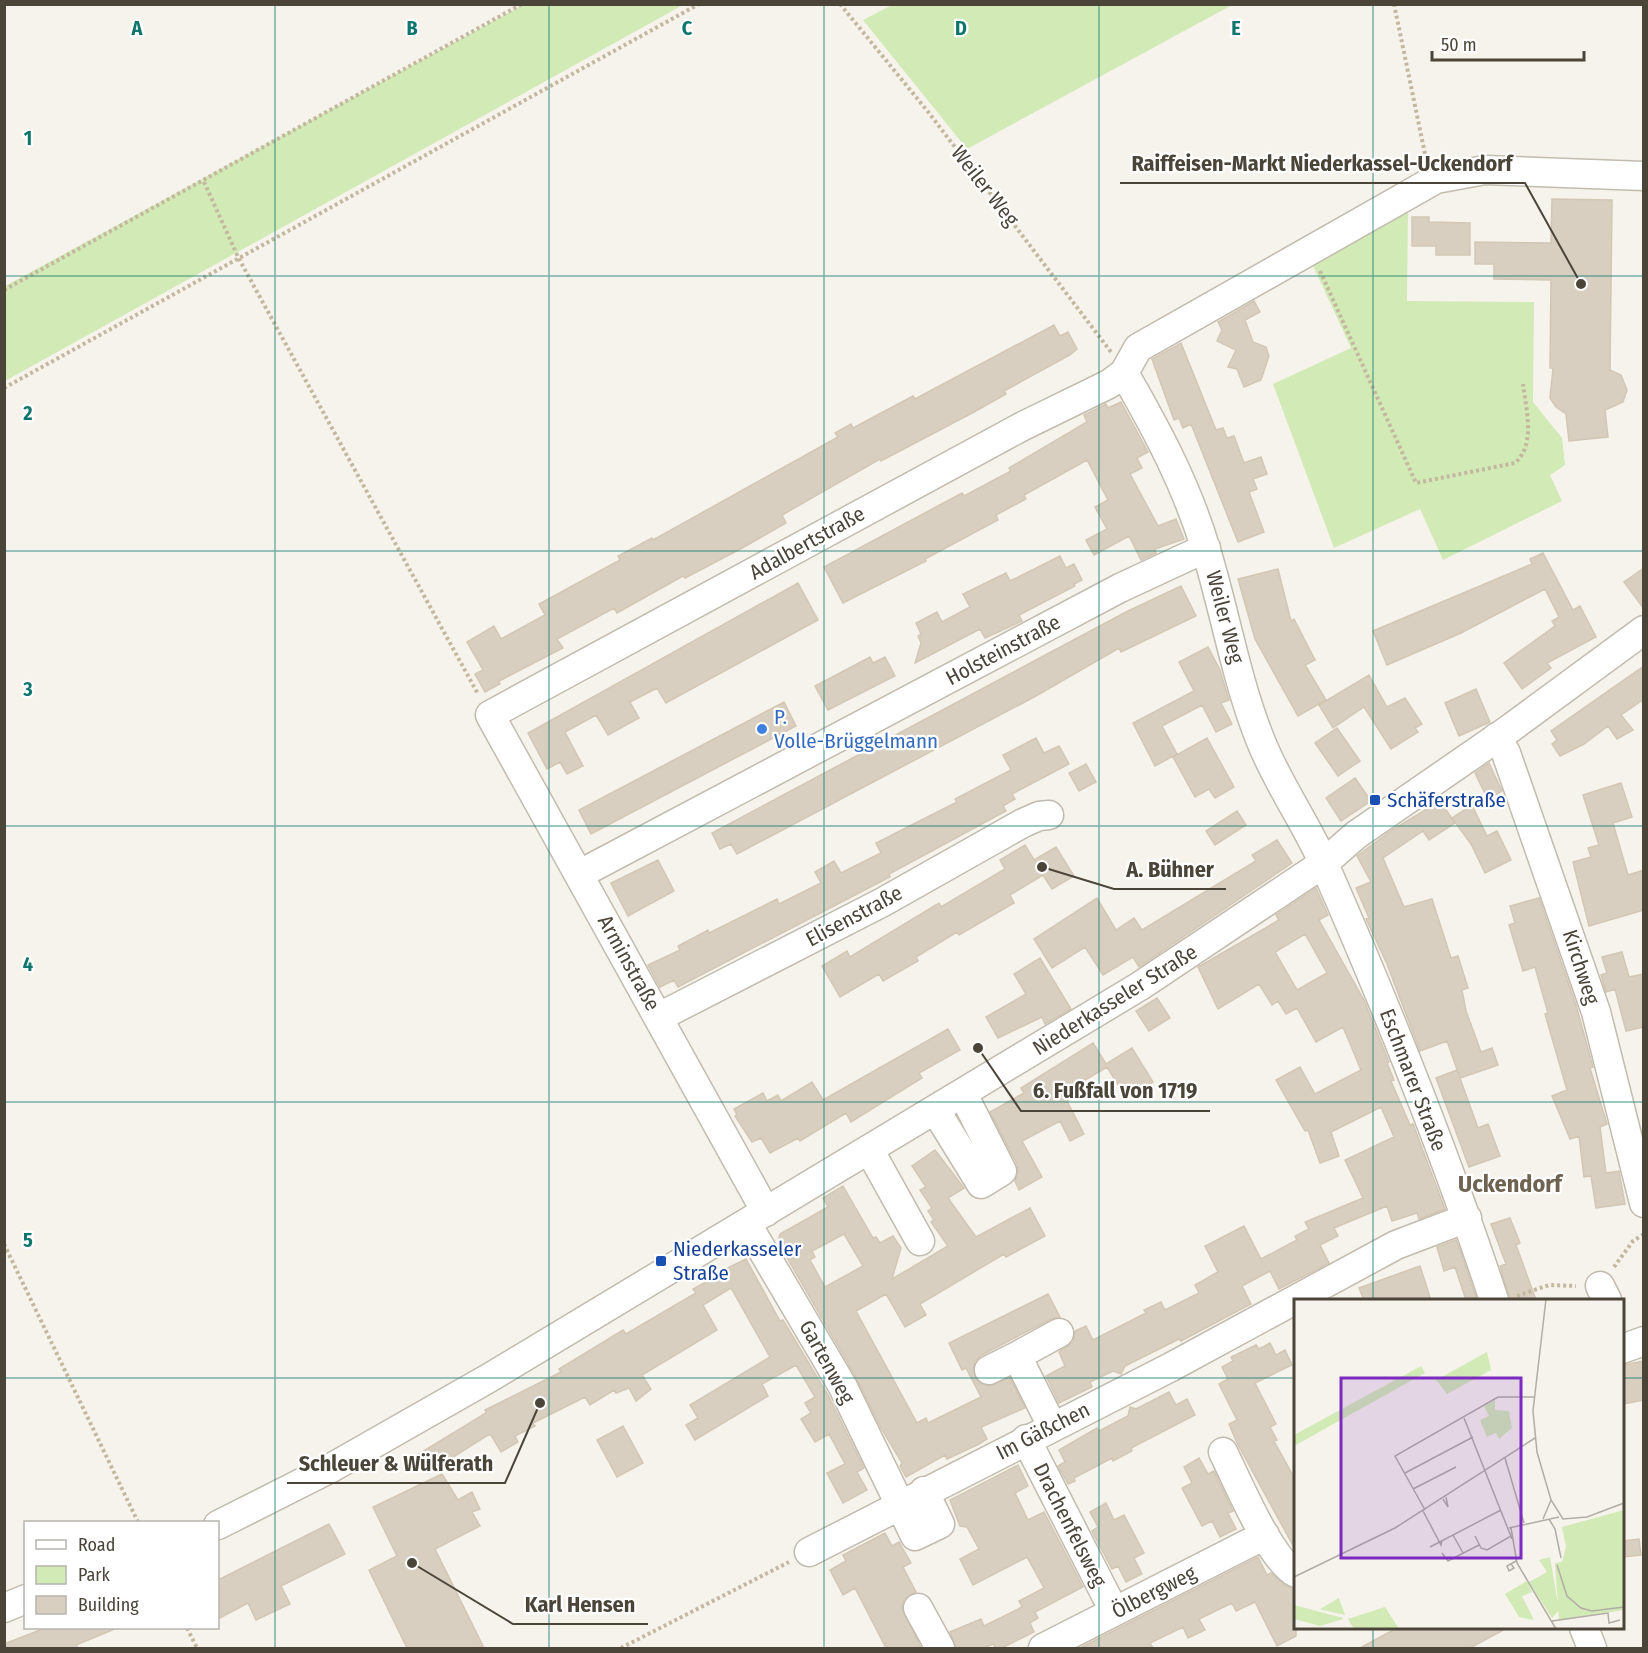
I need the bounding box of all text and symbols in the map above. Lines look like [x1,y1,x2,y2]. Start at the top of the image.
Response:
text: A [131,16,144,40]
text: B [406,16,418,40]
text: C [682,16,693,40]
text: D [955,16,967,40]
text: E [1231,16,1241,40]
scale bar [1432,24,1584,62]
text: 50 m [1441,34,1477,56]
text: 1 [24,126,32,150]
street label: Weiler Weg [946,141,1025,232]
callout: Raiffeisen-Markt Niederkassel-Uckendorf [1120,143,1525,183]
text: Raiffeisen-Markt Niederkassel-Uckendorf [1131,150,1514,177]
text: 2 [22,401,33,425]
street label: Adalbertstraße [745,501,869,585]
street label: Weiler Weg [1200,568,1250,666]
street label: Holsteinstraße [941,609,1065,691]
text: 3 [22,677,33,701]
place label: P. Volle-Brüggelmann [774,704,938,754]
marker: P. Volle-Brüggelmann [755,722,769,736]
place label: Schäferstraße [1387,787,1506,813]
marker: Schäferstraße [1368,793,1382,807]
callout: A. Bühner [1114,849,1226,889]
text: A. Bühner [1125,856,1215,883]
street label: Elisenstraße [801,880,907,952]
street label: Arminstraße [592,911,666,1015]
street label: Kirchweg [1557,926,1605,1008]
street label: Niederkasseler Straße [1028,939,1202,1061]
text: 4 [23,952,33,976]
street label: Eschmarer Straße [1374,1005,1452,1155]
callout: 6. Fußfall von 1719 [1021,1071,1210,1111]
text: 6. Fußfall von 1719 [1033,1077,1197,1104]
district label: Uckendorf [1458,1170,1564,1198]
text: 5 [23,1228,33,1252]
place label: Niederkasseler Straße [673,1236,802,1286]
marker: Niederkasseler Straße [654,1254,668,1268]
inset map [1294,1299,1624,1629]
street label: Gartenweg [793,1316,861,1408]
street label: Im Gäßchen [992,1396,1094,1466]
callout: Schleuer & Wülferath [287,1443,505,1483]
text: Schleuer & Wülferath [299,1450,493,1477]
street label: Drachenfelsweg [1028,1459,1112,1591]
legend [24,1521,219,1629]
text: Road [78,1534,115,1556]
street label: Ölbergweg [1107,1560,1201,1624]
text: Park [78,1564,111,1586]
callout: Karl Hensen [513,1584,648,1624]
text: Karl Hensen [525,1591,635,1618]
text: Building [78,1594,139,1616]

